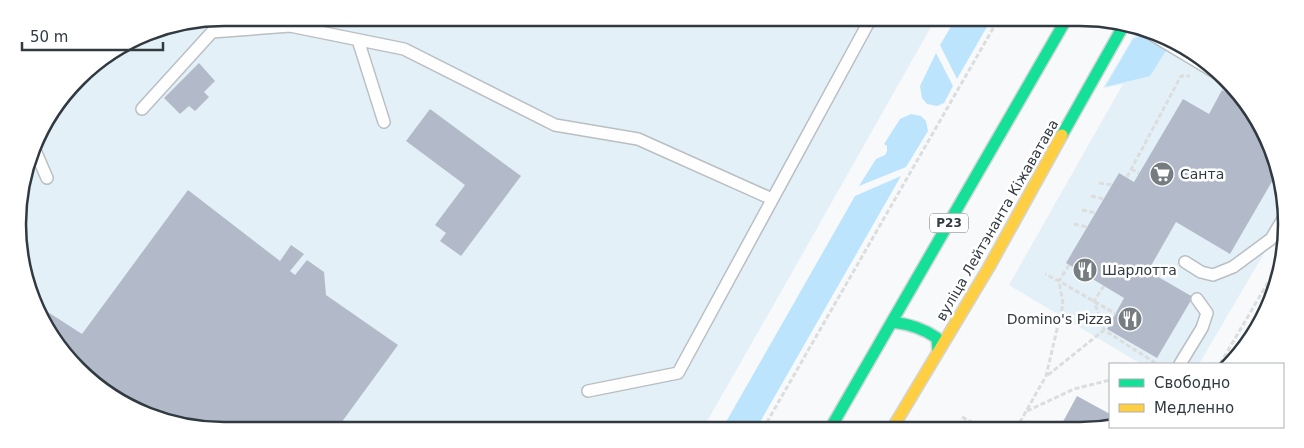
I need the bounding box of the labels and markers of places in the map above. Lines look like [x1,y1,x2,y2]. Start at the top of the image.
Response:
supermarket icon: Санта [1149,161,1175,187]
place label: Санта [1180,166,1224,182]
restaurant icon: Шарлотта [1072,257,1098,283]
place label: Шарлотта [1102,262,1177,278]
restaurant icon: Domino's Pizza [1117,306,1143,332]
place label: Domino's Pizza [1007,311,1112,327]

